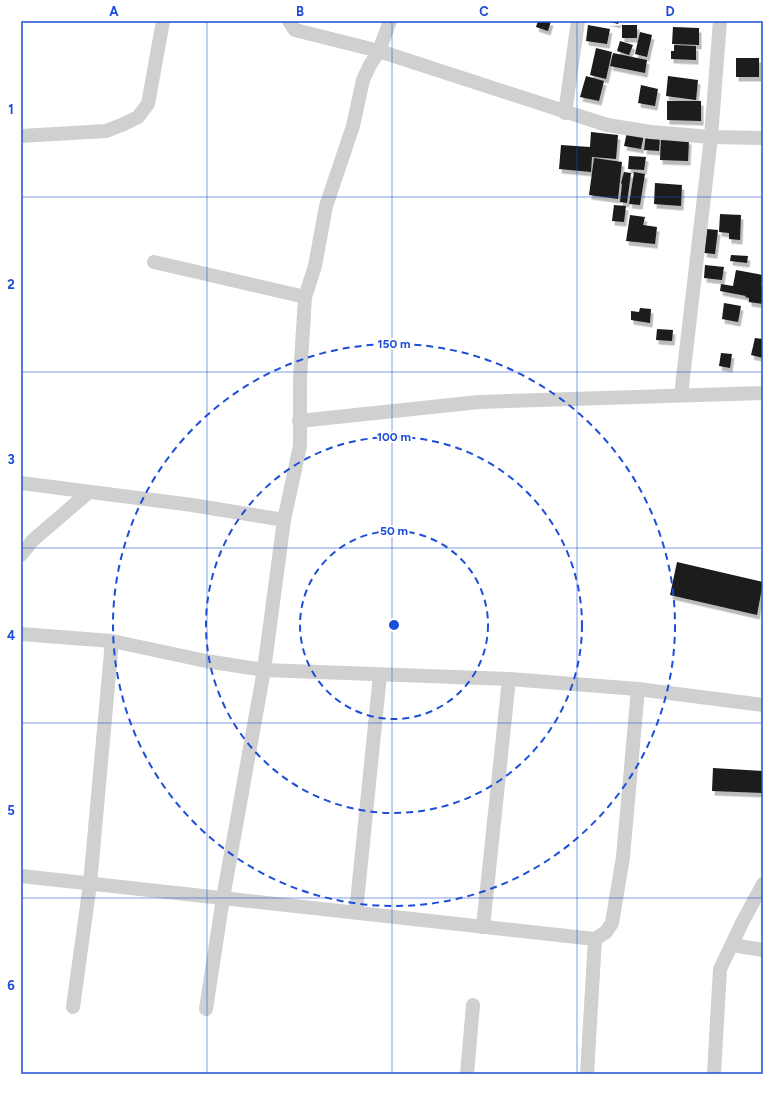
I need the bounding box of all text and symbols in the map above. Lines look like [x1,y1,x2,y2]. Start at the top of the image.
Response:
text: A [109,4,119,19]
text: B [296,4,304,19]
text: C [479,4,489,19]
text: D [665,4,675,19]
text: 1 [8,102,14,117]
text: 2 [7,277,15,292]
text: 150 m [377,337,411,351]
text: 100 m [377,430,411,444]
text: 3 [7,452,15,467]
text: 50 m [380,524,408,538]
centre of rings [387,618,401,632]
text: 4 [7,628,15,643]
text: 5 [7,803,15,818]
text: 6 [7,978,15,993]

